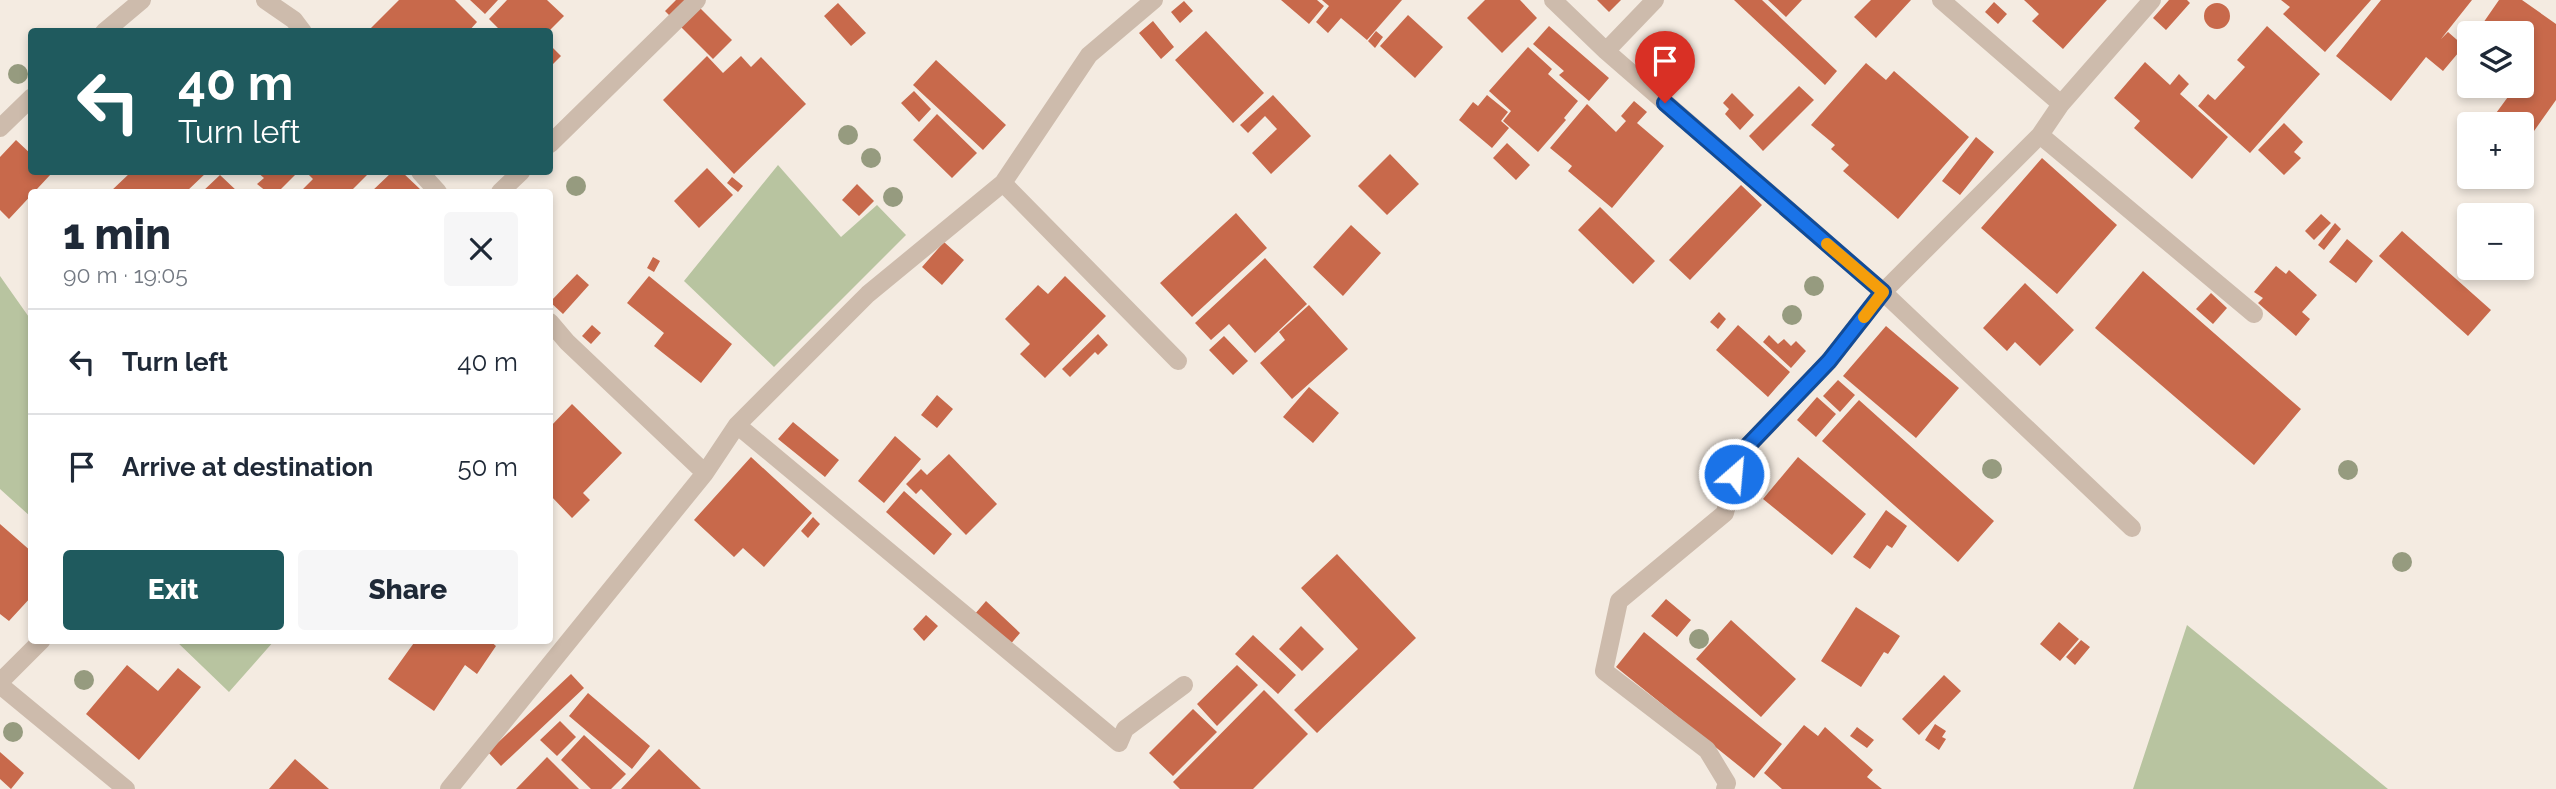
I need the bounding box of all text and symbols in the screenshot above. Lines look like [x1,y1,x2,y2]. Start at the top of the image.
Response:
map controls [2457,21,2534,280]
button: layers [2457,21,2534,98]
pin [1635,31,1695,103]
icon: arrive [1646,42,1684,80]
text: 40 m [178,54,293,111]
icon: left [63,56,154,147]
button: + [2457,112,2534,189]
text: Turn left [178,113,300,150]
button: − [2457,203,2534,280]
text: 1 min [63,210,171,259]
button: close [444,212,518,286]
text: 90 m · 19:05 [63,261,188,288]
icon: left [63,343,101,381]
text: Turn left [122,347,228,377]
text: 40 m [457,347,518,377]
position arrow [1697,437,1771,511]
icon: arrive [63,448,101,486]
text: Arrive at destination [122,452,373,482]
text: 50 m [457,452,518,482]
button: Exit [63,550,284,630]
button: Share [298,550,518,630]

